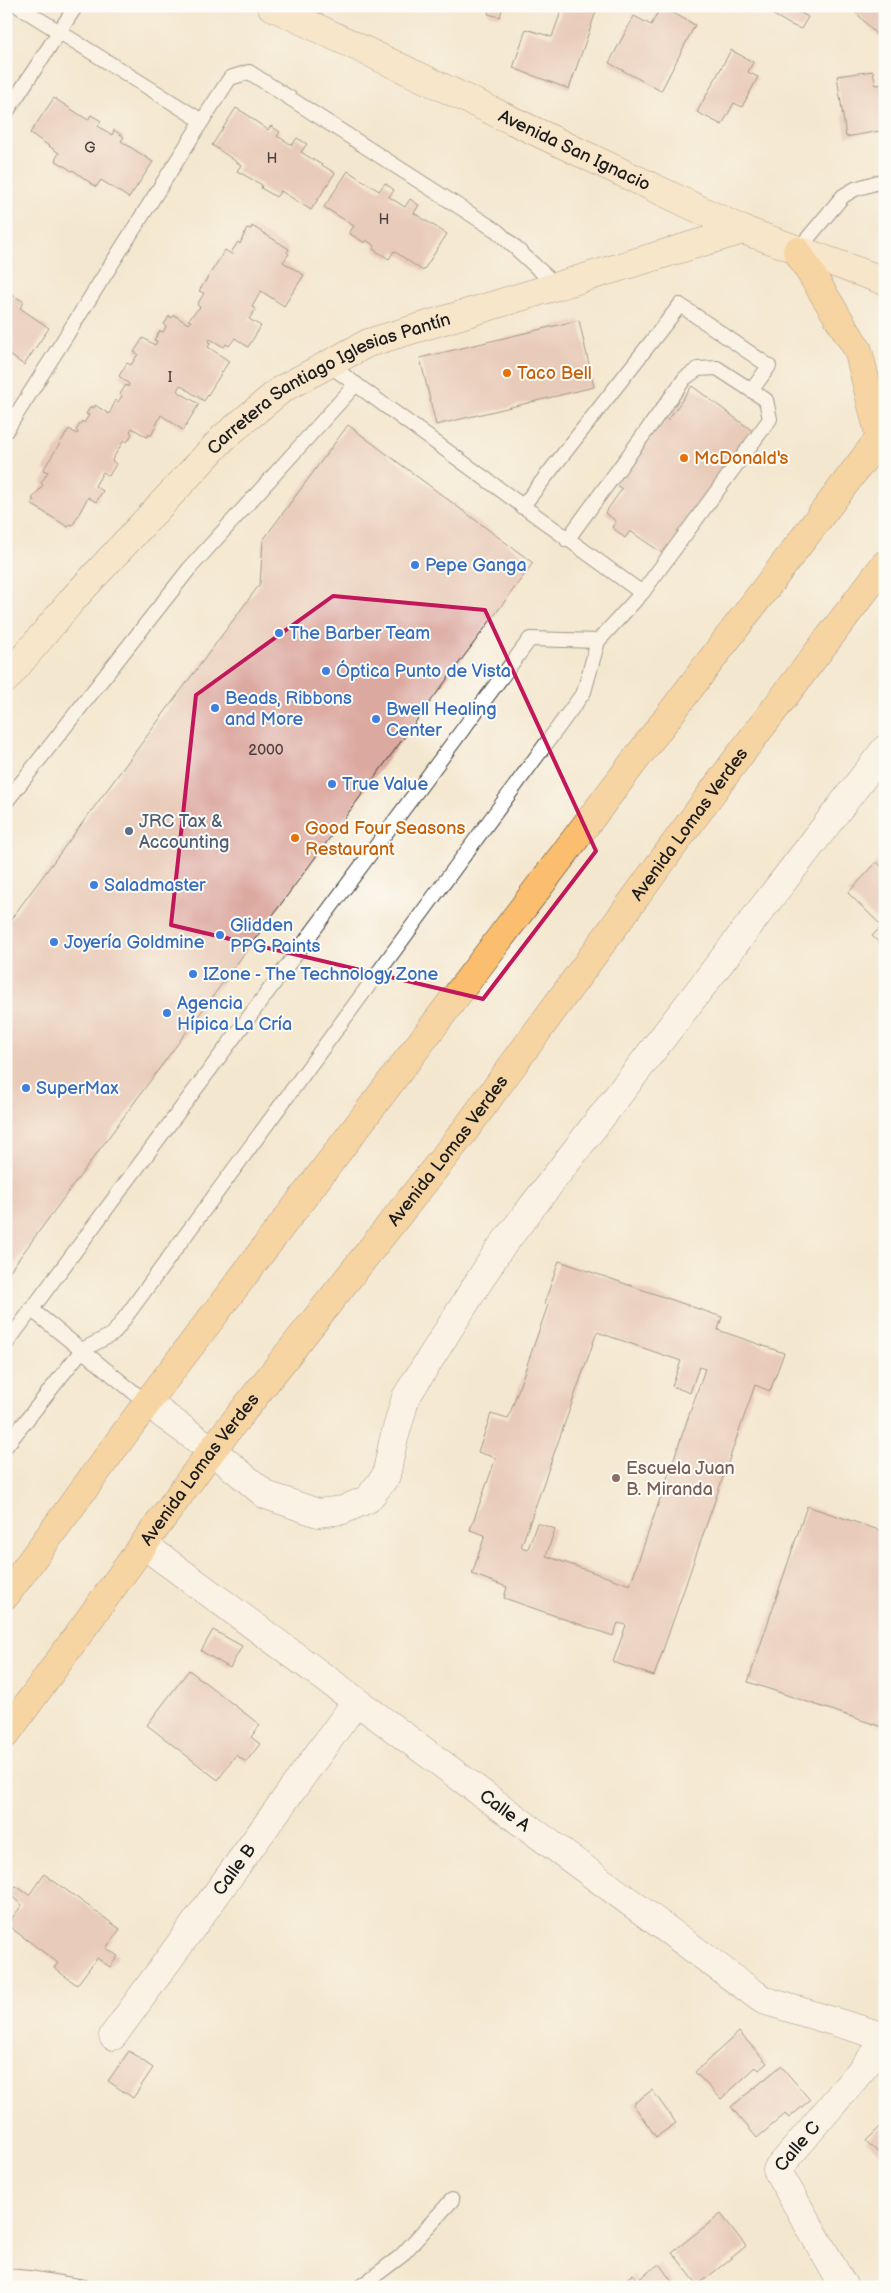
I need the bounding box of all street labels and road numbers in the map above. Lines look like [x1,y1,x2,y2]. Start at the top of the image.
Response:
street label: Avenida San Ignacio [495,105,654,195]
street label: Carretera Santiago Iglesias Pantín [203,308,453,459]
street label: Avenida Lomas Verdes [626,743,752,905]
street label: Avenida Lomas Verdes [383,1071,512,1230]
street label: Avenida Lomas Verdes [136,1389,263,1549]
street label: Calle A [476,1785,534,1836]
street label: Calle B [208,1839,260,1899]
street label: Calle C [770,2117,824,2176]

